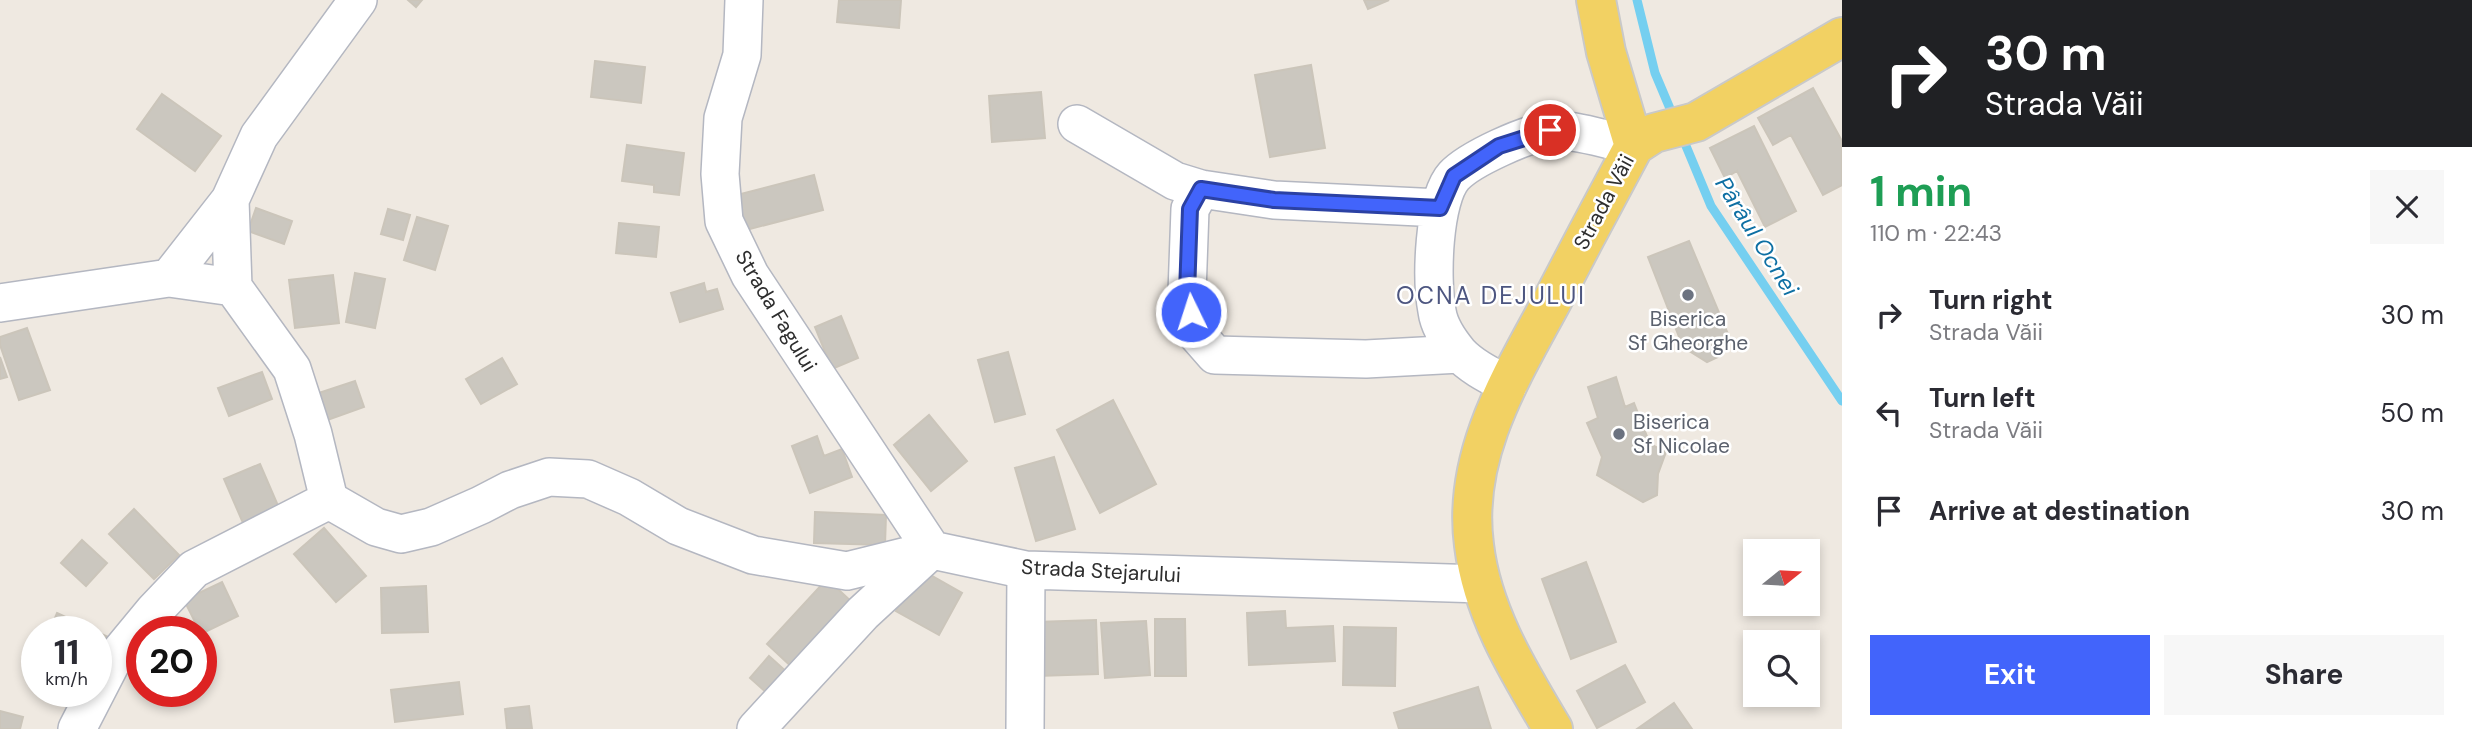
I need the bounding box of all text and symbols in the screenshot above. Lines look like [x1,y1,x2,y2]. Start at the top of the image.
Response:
text: 30 m [1985,21,2107,85]
icon: right [1870,28,1961,119]
text: Strada Văii [1985,83,2144,125]
pin [1520,100,1580,160]
icon: arrive [1531,111,1569,149]
street label: Strada Văii [1567,149,1641,255]
text: 1 min [1870,164,1972,219]
button: close [2370,170,2444,244]
water label: Pârâul Ocnei [1708,171,1806,302]
text: 110 m · 22:43 [1870,218,2002,248]
street label: Strada Fagului [729,245,823,377]
position arrow [1154,275,1228,349]
district label: OCNA DEJULUI [1396,280,1586,311]
text: Turn right [1929,283,2053,317]
marker: Biserica Sf Gheorghe [1680,287,1696,303]
icon: right [1870,296,1908,334]
text: 30 m [2381,298,2444,332]
place label: Biserica Sf Gheorghe [1628,305,1748,357]
text: Strada Văii [1929,317,2043,347]
text: Turn left [1929,381,2036,415]
icon: left [1870,394,1908,432]
text: 50 m [2380,396,2444,430]
place label: Biserica Sf Nicolae [1633,408,1730,460]
text: Strada Văii [1929,415,2043,445]
marker: Biserica Sf Nicolae [1611,426,1627,442]
icon: arrive [1870,492,1908,530]
text: Arrive at destination [1929,494,2190,528]
text: 30 m [2381,494,2444,528]
north arrow [1743,539,1820,616]
map controls [1743,539,1820,707]
street label: Strada Stejarului [1020,553,1182,589]
speed limit sign: 20 [126,616,217,707]
text: 11 [54,629,79,675]
button: search [1743,630,1820,707]
button: Exit [1870,635,2150,715]
button: Share [2164,635,2444,715]
text: km/h [45,667,88,691]

